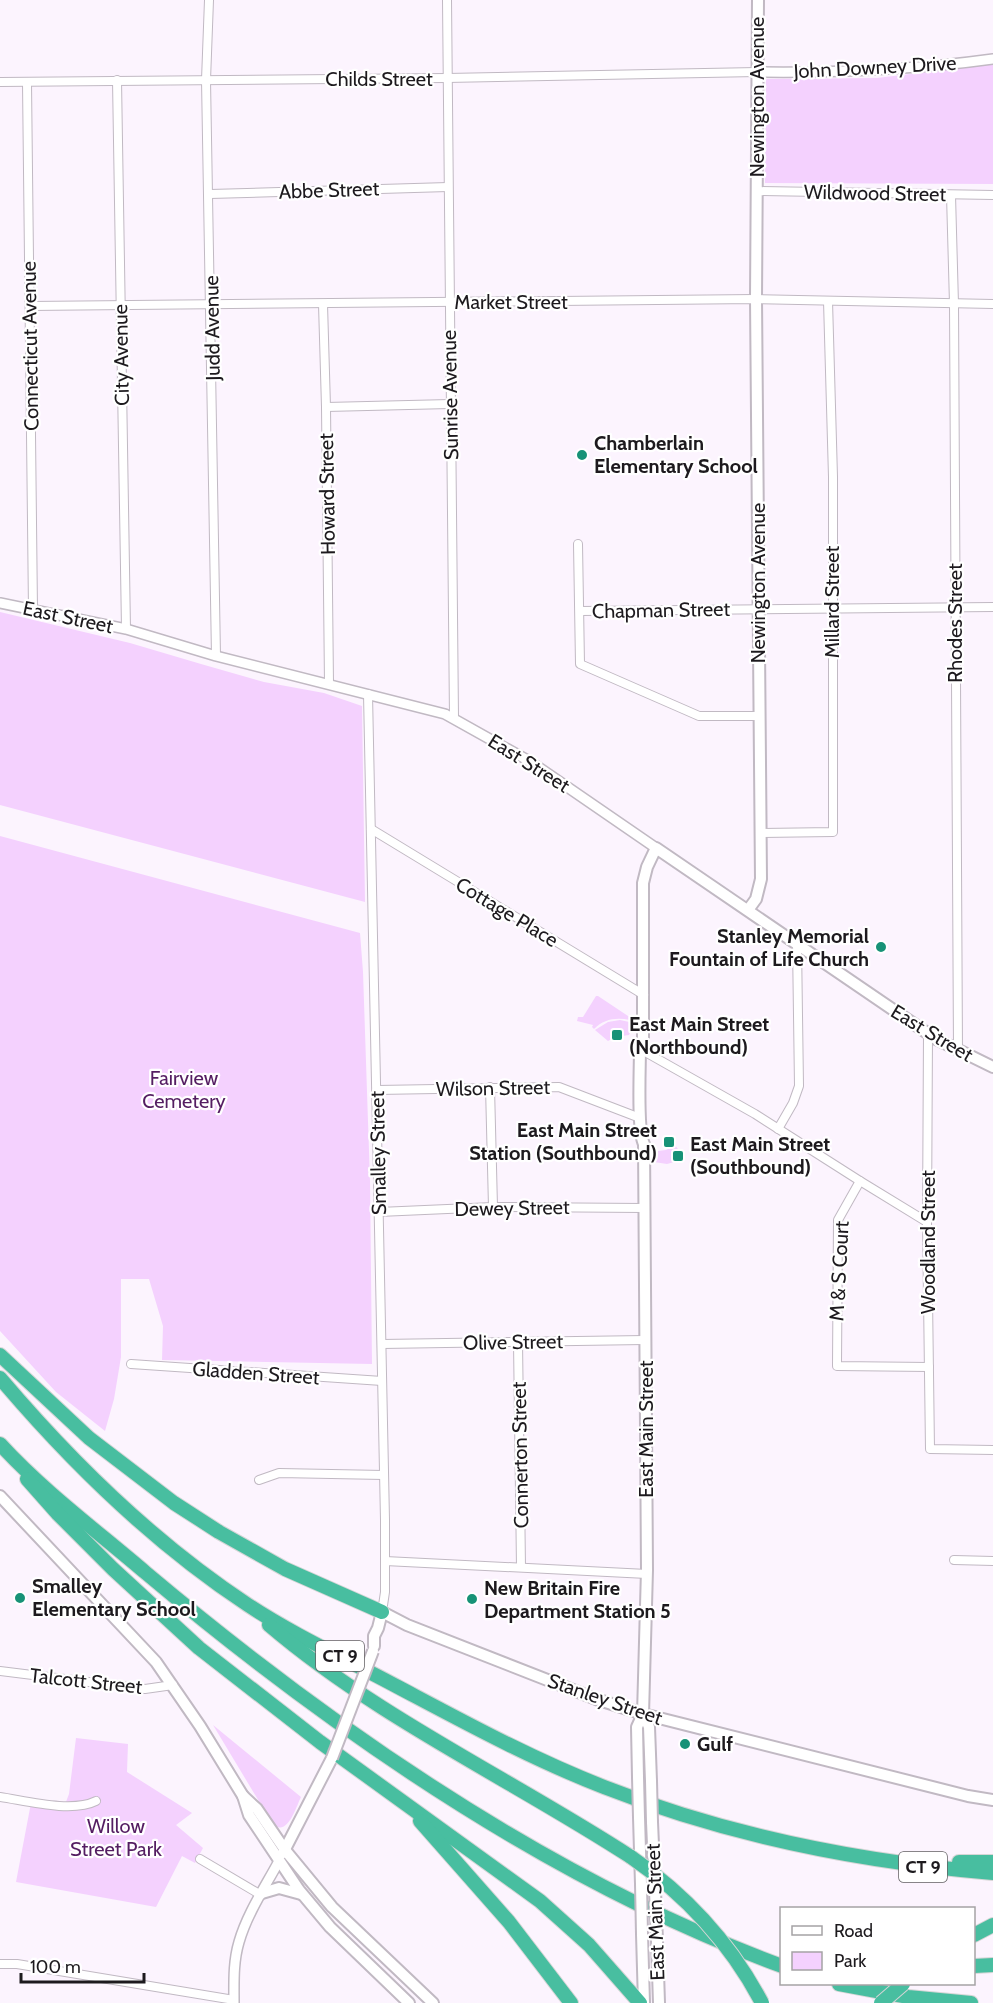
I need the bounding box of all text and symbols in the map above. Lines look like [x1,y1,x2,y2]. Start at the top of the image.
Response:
street label: Newington Avenue [745,17,769,177]
street label: John Downey Drive [792,51,957,83]
street label: Childs Street [325,67,433,91]
street label: Abbe Street [278,176,380,204]
street label: Wildwood Street [804,180,947,206]
street label: Connecticut Avenue [17,261,43,431]
street label: Judd Avenue [199,275,225,382]
street label: Market Street [454,290,568,314]
street label: City Avenue [108,304,134,406]
street label: Sunrise Avenue [437,330,463,460]
place label: Chamberlain Elementary School [594,431,758,478]
street label: Howard Street [314,433,340,555]
marker: Chamberlain Elementary School [575,448,589,462]
street label: Newington Avenue [746,503,770,663]
street label: Millard Street [820,546,844,658]
street label: Rhodes Street [943,563,967,683]
street label: East Street [21,596,116,638]
street label: Chapman Street [592,597,731,623]
street label: East Street [484,729,574,798]
street label: Cottage Place [451,872,563,952]
place label: Stanley Memorial Fountain of Life Church [669,924,869,971]
marker: Stanley Memorial Fountain of Life Church [874,940,888,954]
street label: East Street [887,999,978,1067]
place label: East Main Street (Northbound) [629,1012,769,1059]
marker: East Main Street (Northbound) [610,1028,624,1042]
park label: Fairview Cemetery [142,1066,226,1113]
street label: Wilson Street [436,1075,551,1101]
street label: Smalley Street [365,1090,391,1215]
place label: East Main Street Station (Southbound) [469,1118,657,1165]
place label: East Main Street (Southbound) [690,1132,830,1179]
marker: East Main Street Station (Southbound) [662,1135,676,1149]
marker: East Main Street (Southbound) [671,1149,685,1163]
street label: Woodland Street [916,1170,940,1314]
street label: Dewey Street [454,1195,570,1221]
street label: M & S Court [824,1220,854,1322]
street label: Olive Street [463,1329,563,1355]
street label: Gladden Street [192,1357,321,1389]
street label: East Main Street [634,1360,658,1498]
street label: Connerton Street [507,1381,533,1529]
place label: Smalley Elementary School [32,1574,196,1621]
place label: New Britain Fire Department Station 5 [484,1576,671,1623]
marker: Smalley Elementary School [13,1591,27,1605]
marker: New Britain Fire Department Station 5 [465,1592,479,1606]
road number: CT 9 [316,1641,364,1671]
street label: Talcott Street [29,1663,144,1699]
street label: Stanley Street [545,1668,666,1730]
place label: Gulf [697,1732,733,1756]
marker: Gulf [678,1737,692,1751]
park label: Willow Street Park [70,1814,162,1861]
street label: East Main Street [641,1843,669,1981]
road number: CT 9 [899,1852,947,1882]
legend [780,1907,975,1985]
text: Road [834,1920,873,1942]
scale bar [21,1946,144,1984]
text: Park [834,1950,867,1972]
text: 100 m [30,1956,81,1978]

